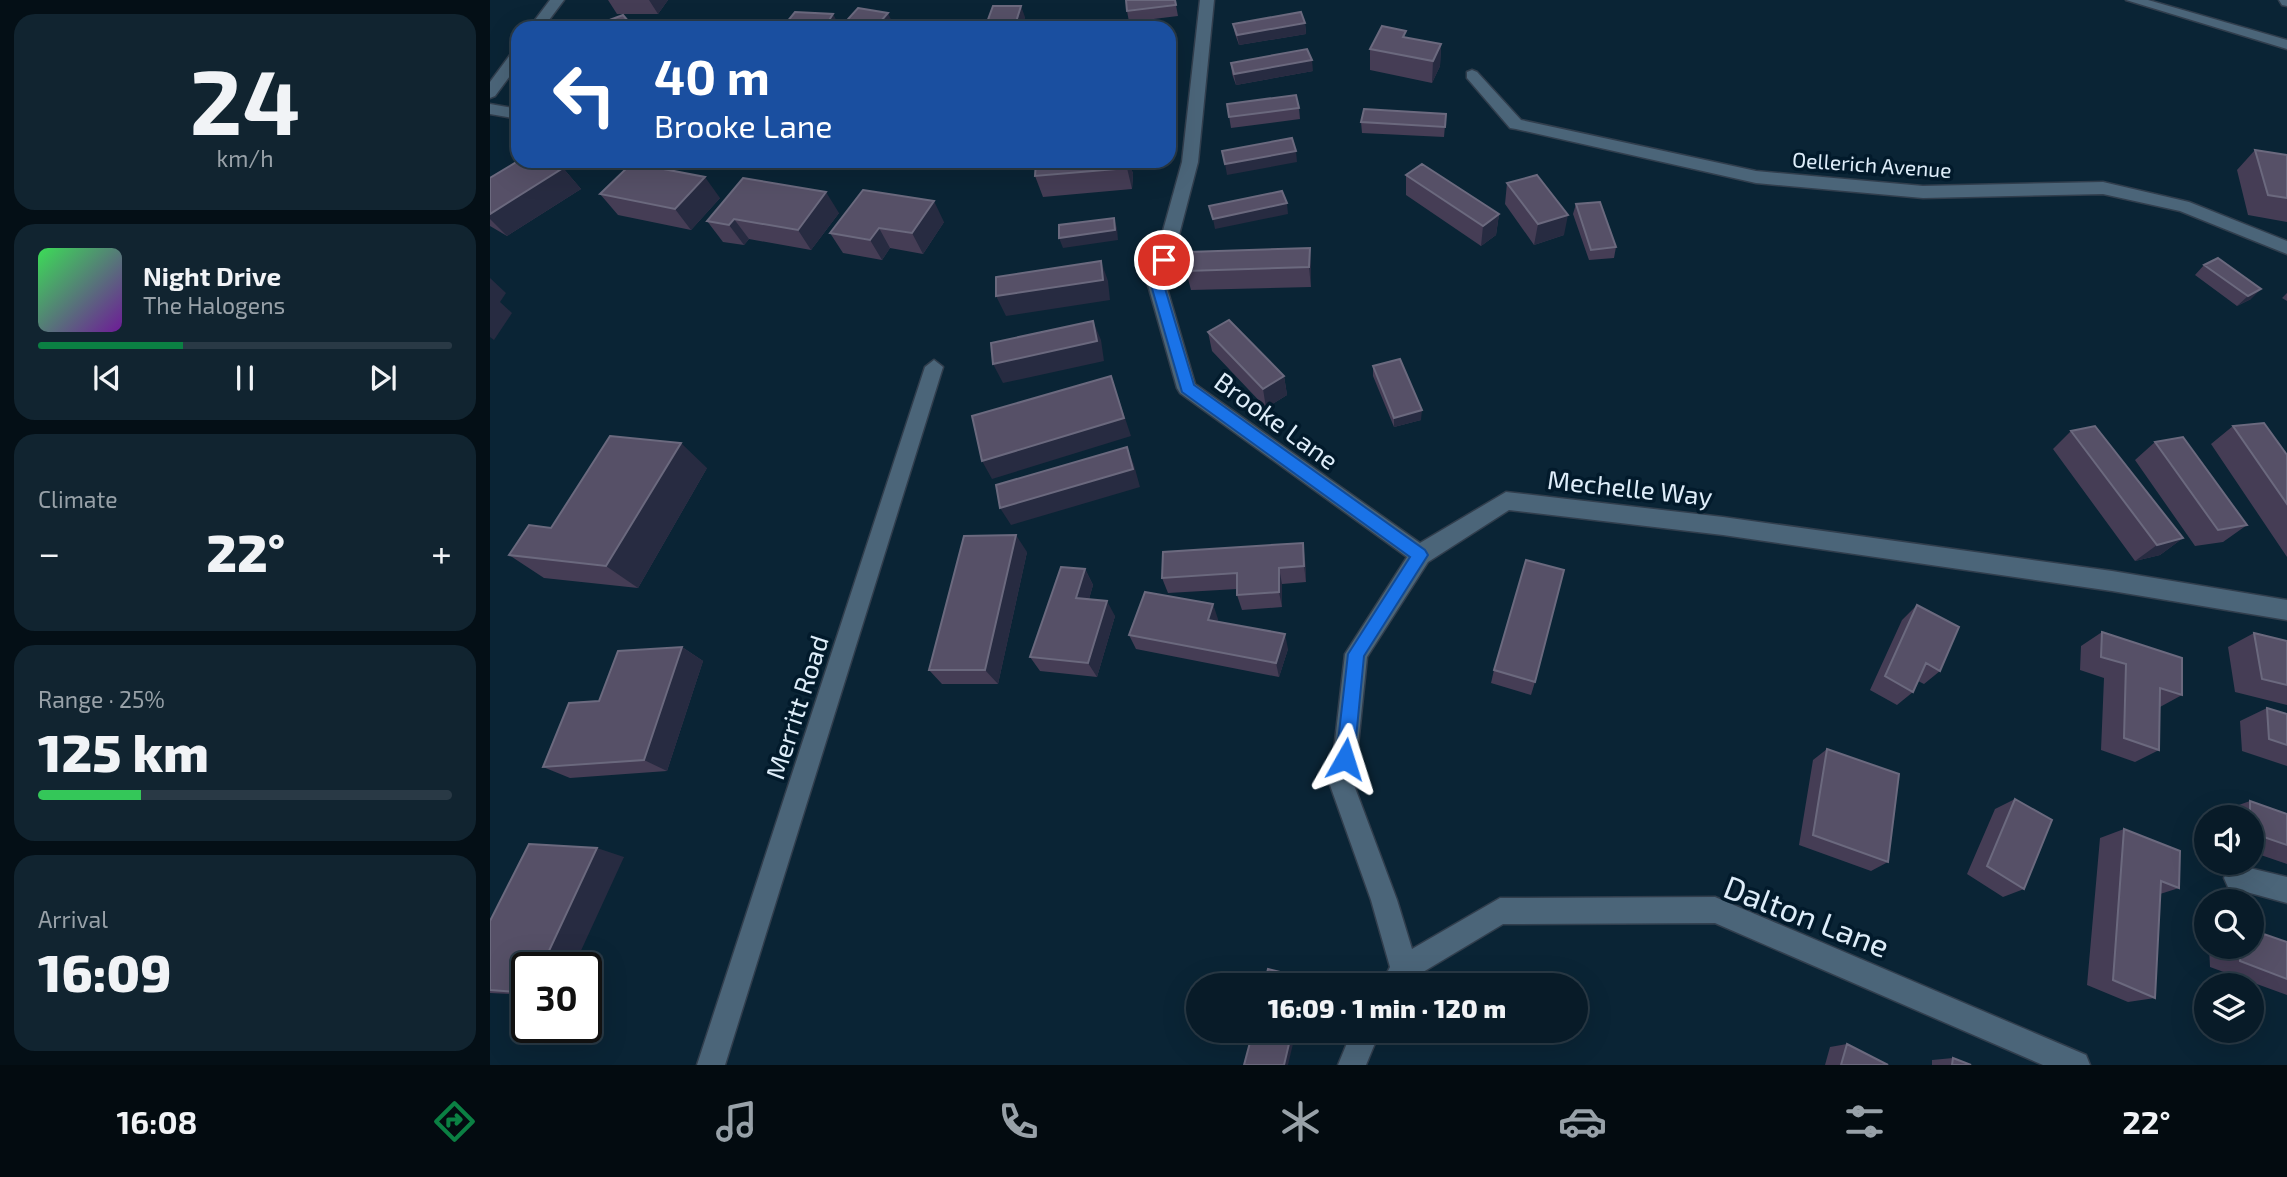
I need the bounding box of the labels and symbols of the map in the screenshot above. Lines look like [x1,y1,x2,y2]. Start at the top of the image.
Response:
street label: Oellerich Avenue [1791,146,1953,182]
pin [1134,230,1194,290]
street label: Brooke Lane [1209,365,1345,475]
street label: Mechelle Way [1546,463,1714,511]
street label: Merritt Road [758,631,834,783]
position arrow [1308,722,1382,796]
street label: Dalton Lane [1719,866,1895,964]
speed limit sign: 30 [511,952,602,1043]

